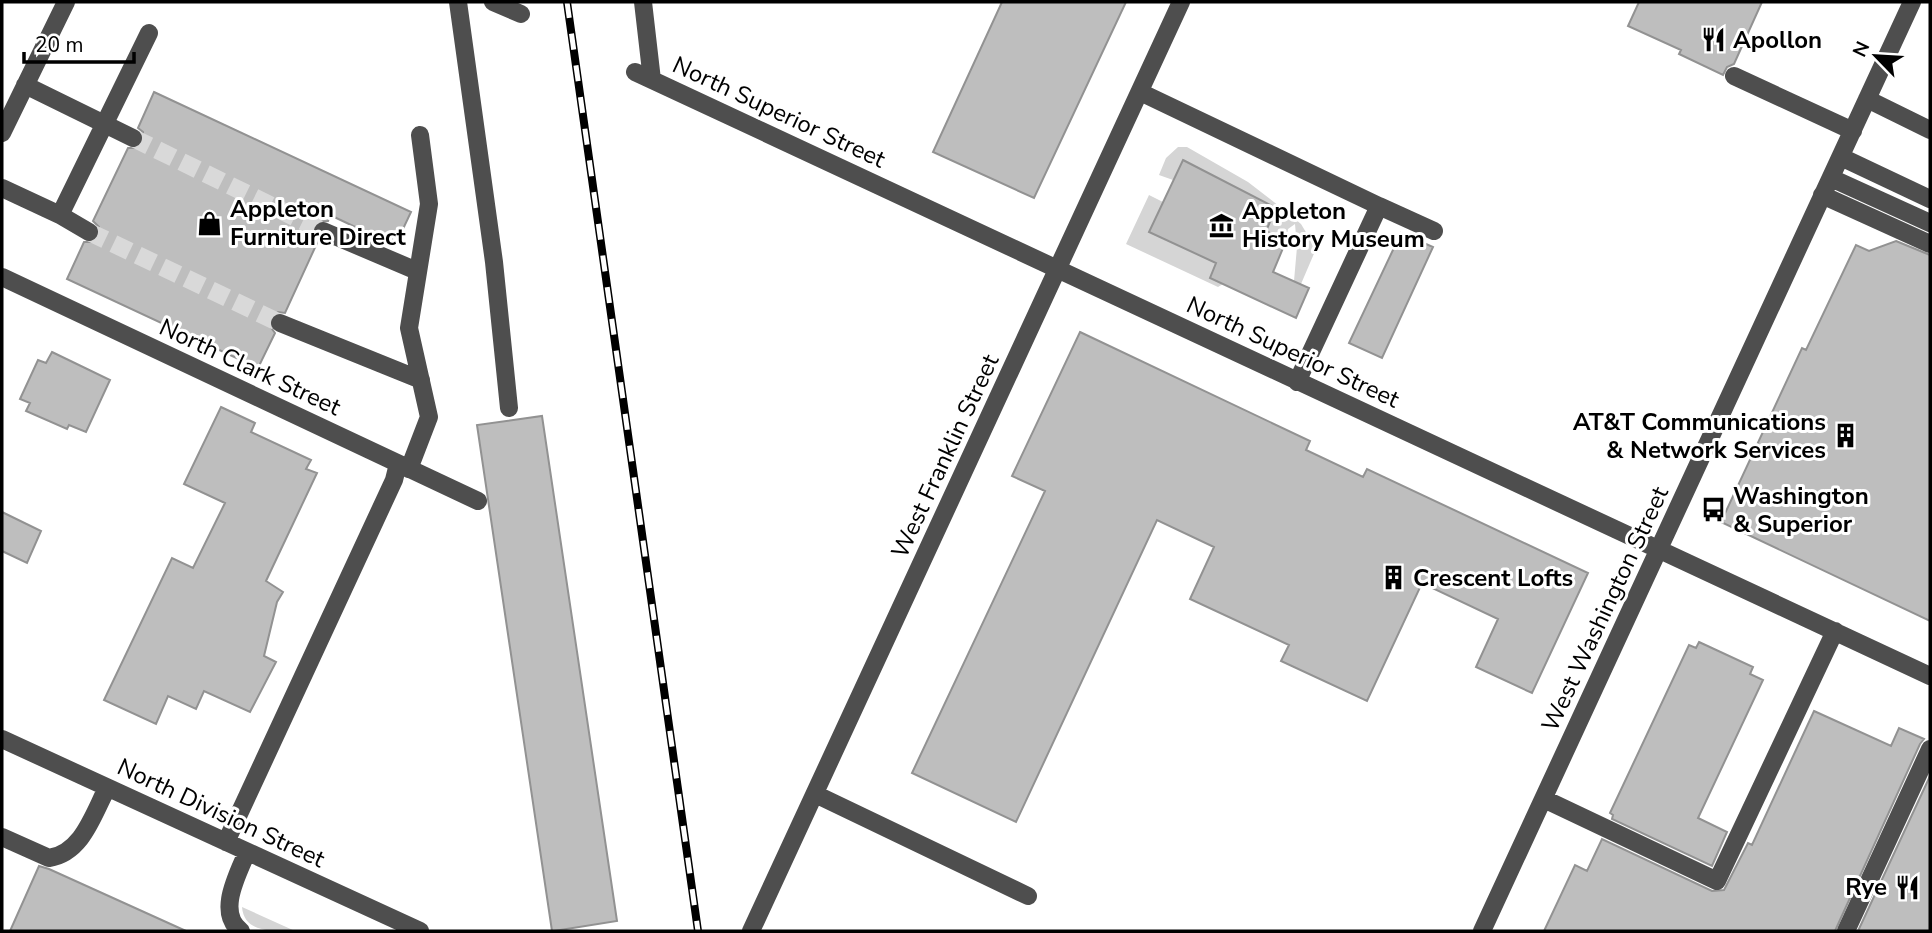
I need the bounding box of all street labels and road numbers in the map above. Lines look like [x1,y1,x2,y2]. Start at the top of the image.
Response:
street label: North Superior Street [667,49,891,176]
street label: North Superior Street [1181,289,1405,416]
street label: North Clark Street [154,311,346,423]
street label: West Franklin Street [884,348,1007,563]
street label: West Washington Street [1534,481,1676,737]
street label: North Division Street [112,751,331,875]

